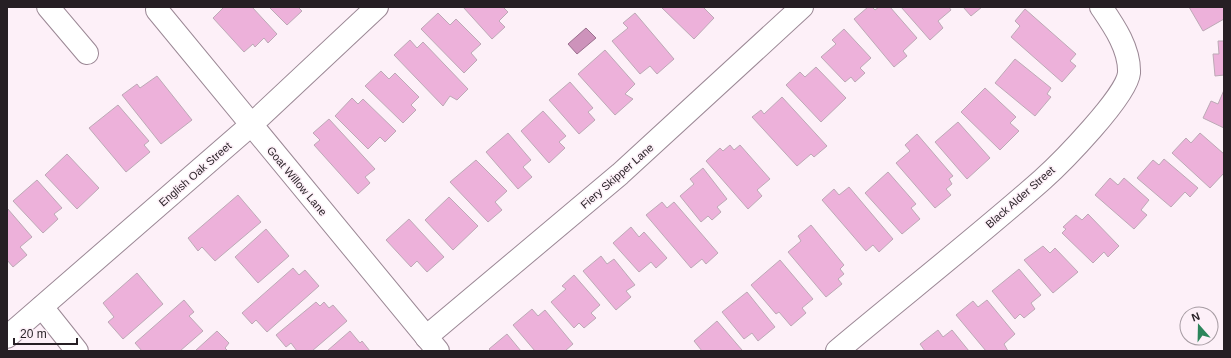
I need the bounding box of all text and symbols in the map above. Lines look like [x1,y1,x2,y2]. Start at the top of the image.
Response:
street label: English Oak Street [156,139,234,209]
street label: Fiery Skipper Lane [578,141,656,211]
street label: Goat Willow Lane [265,144,329,218]
street label: Black Alder Street [983,164,1057,230]
north arrow [1179,306,1219,346]
text: N [1190,310,1201,324]
scale bar [14,320,77,346]
text: 20 m [20,327,47,341]

